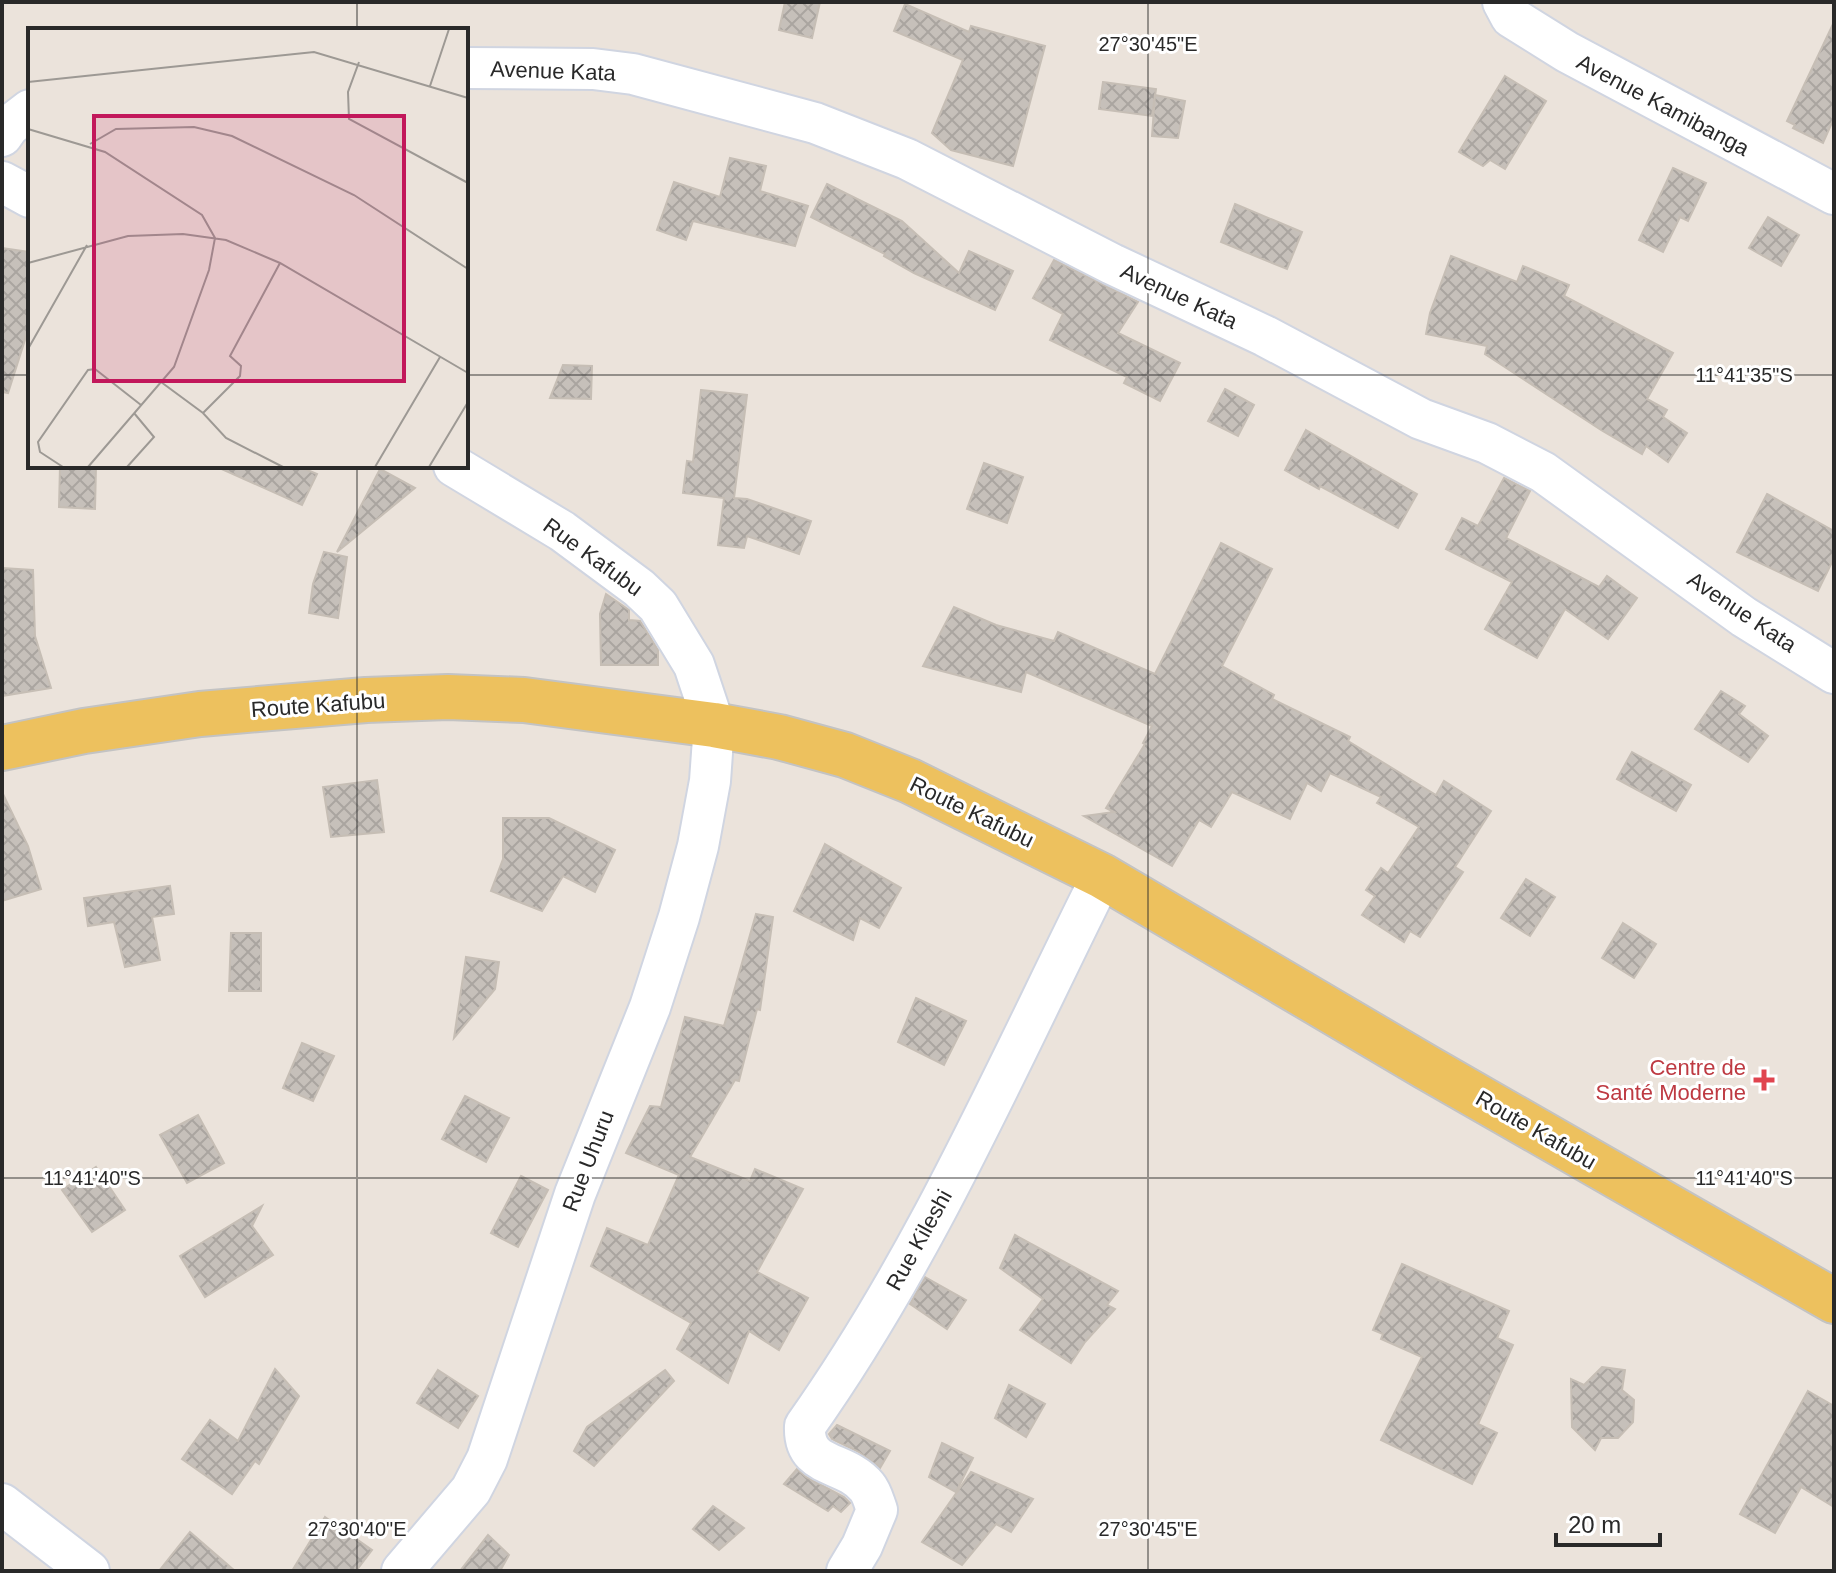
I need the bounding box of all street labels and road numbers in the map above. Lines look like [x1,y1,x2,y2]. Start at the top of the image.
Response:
street label: Avenue Kamibanga [1573,49,1754,161]
street label: Avenue Kata [490,56,617,86]
street label: Avenue Kata [1117,258,1242,334]
street label: Rue Kafubu [539,513,647,601]
street label: Avenue Kata [1683,567,1802,658]
street label: Route Kafubu [250,688,386,722]
street label: Route Kafubu [906,771,1038,853]
street label: Route Kafubu [1471,1086,1601,1174]
street label: Rue Uhuru [557,1107,619,1215]
street label: Rue Kileshi [881,1185,957,1295]

